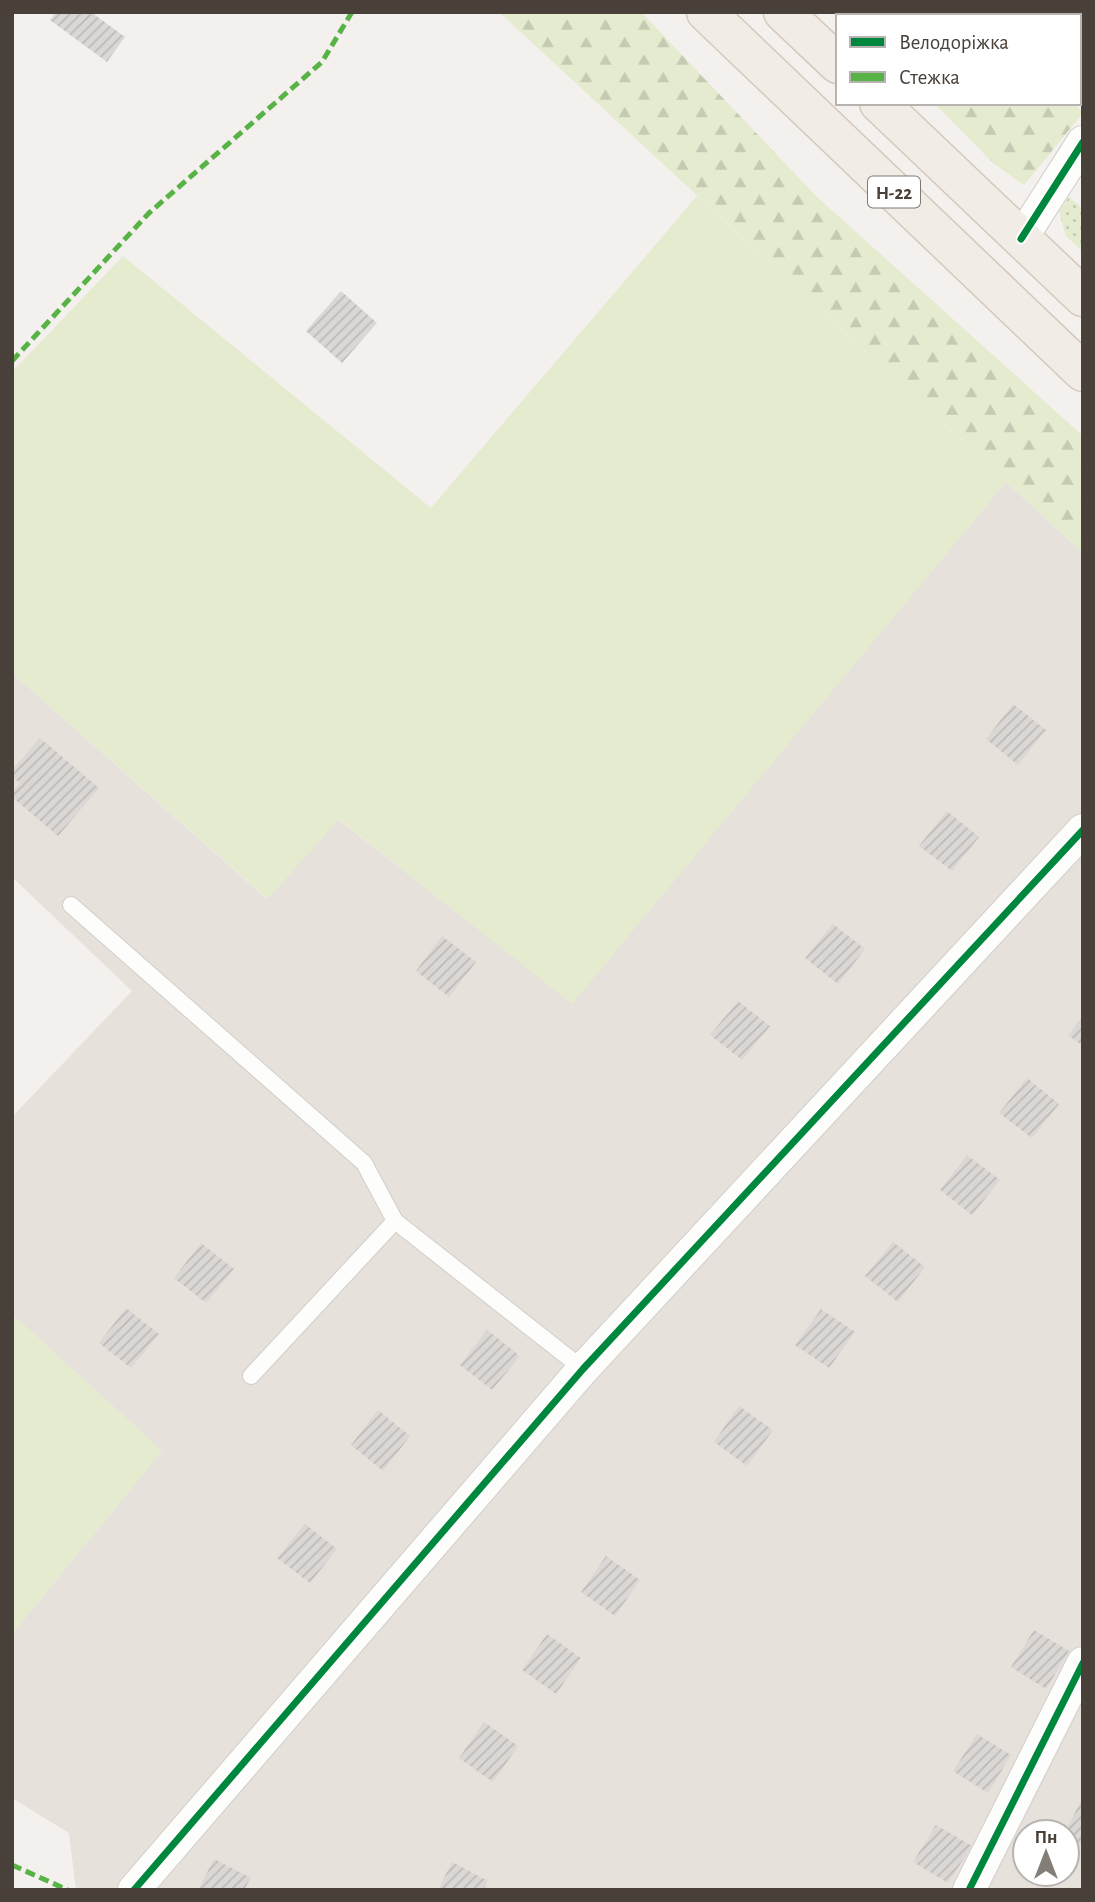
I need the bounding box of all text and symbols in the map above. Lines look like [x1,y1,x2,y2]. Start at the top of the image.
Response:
legend [836,14,1081,105]
text: Велодоріжка [899,32,1009,53]
text: Стежка [899,67,960,88]
road number: Н-22 [868,176,920,208]
north arrow [1011,1818,1081,1888]
text: Пн [1034,1828,1058,1847]

